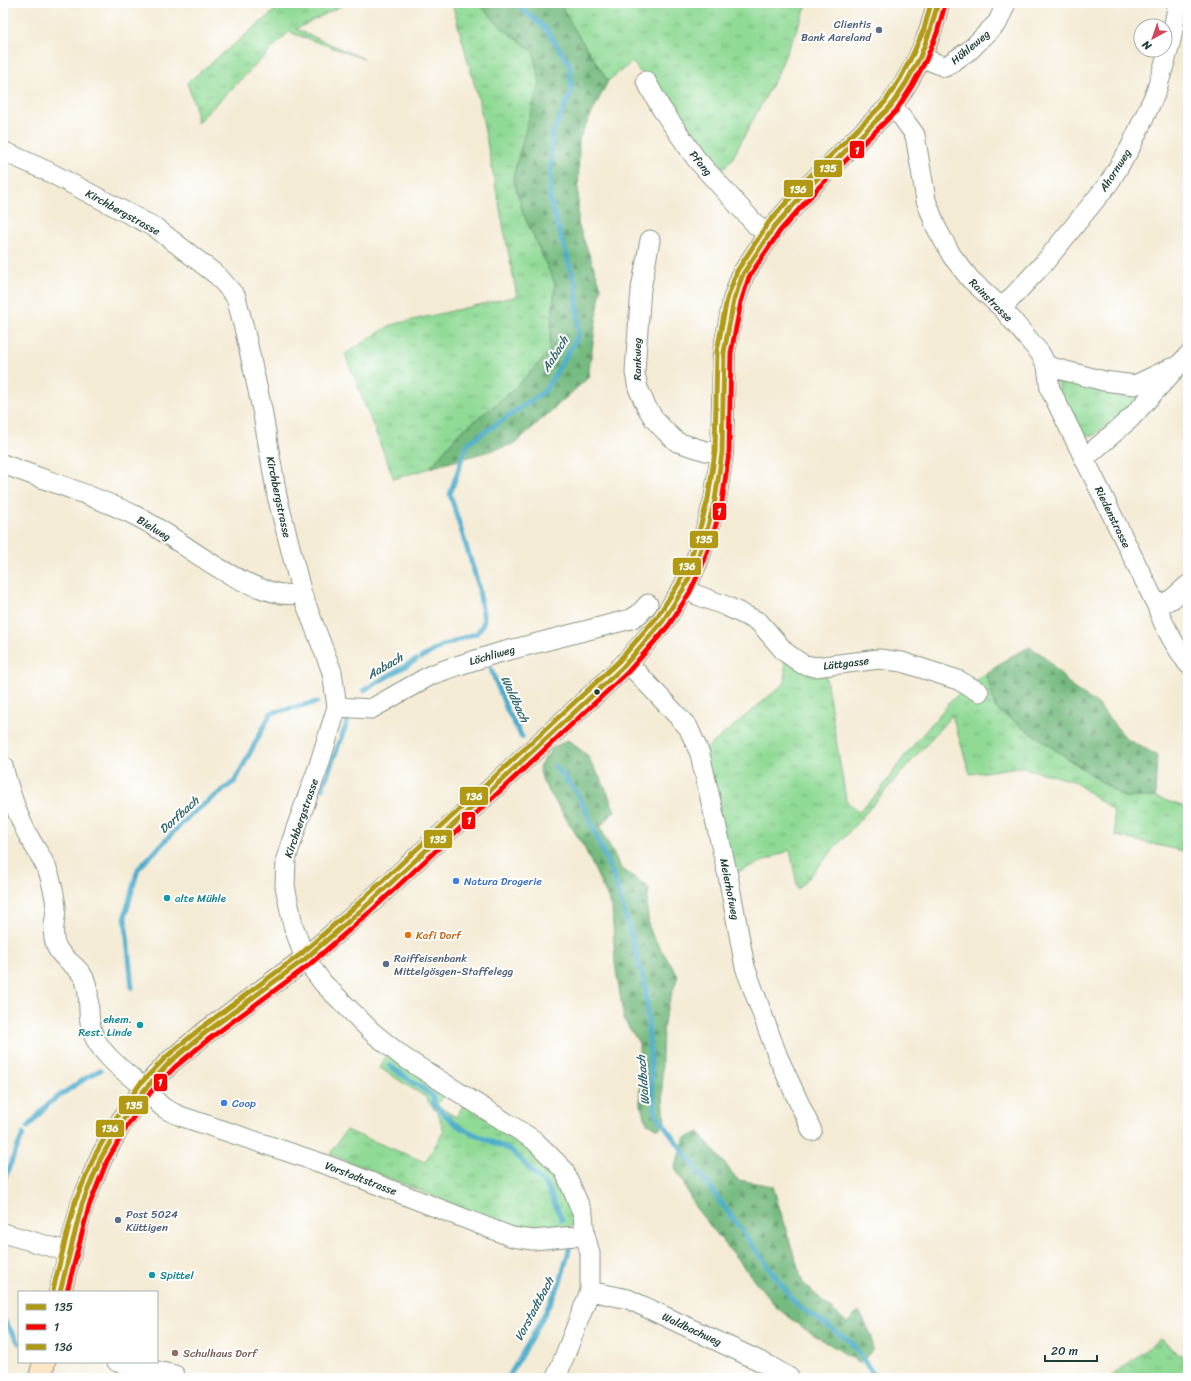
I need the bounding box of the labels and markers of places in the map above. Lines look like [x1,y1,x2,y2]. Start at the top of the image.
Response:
place label: Clientis Bank Aareland [801,15,872,47]
marker: Clientis Bank Aareland [874,25,884,35]
unlabelled marker [592,687,602,697]
place label: Natura Drogerie [464,872,542,891]
marker: Natura Drogerie [451,876,461,886]
place label: alte Mühle [175,889,227,908]
marker: alte Mühle [162,893,172,903]
place label: Kafi Dorf [416,926,462,945]
marker: Kafi Dorf [403,930,413,940]
place label: Raiffeisenbank Mittelgösgen-Staffelegg [394,949,514,981]
marker: Raiffeisenbank Mittelgösgen-Staffelegg [381,959,391,969]
place label: ehem. Rest. Linde [78,1010,133,1042]
marker: ehem. Rest. Linde [135,1020,145,1030]
place label: Coop [232,1094,256,1113]
marker: Coop [219,1098,229,1108]
place label: Post 5024 Küttigen [126,1205,178,1237]
marker: Post 5024 Küttigen [113,1215,123,1225]
place label: Spittel [160,1266,194,1285]
marker: Spittel [147,1270,157,1280]
place label: Schulhaus Dorf [183,1344,259,1363]
marker: Schulhaus Dorf [170,1348,180,1358]

